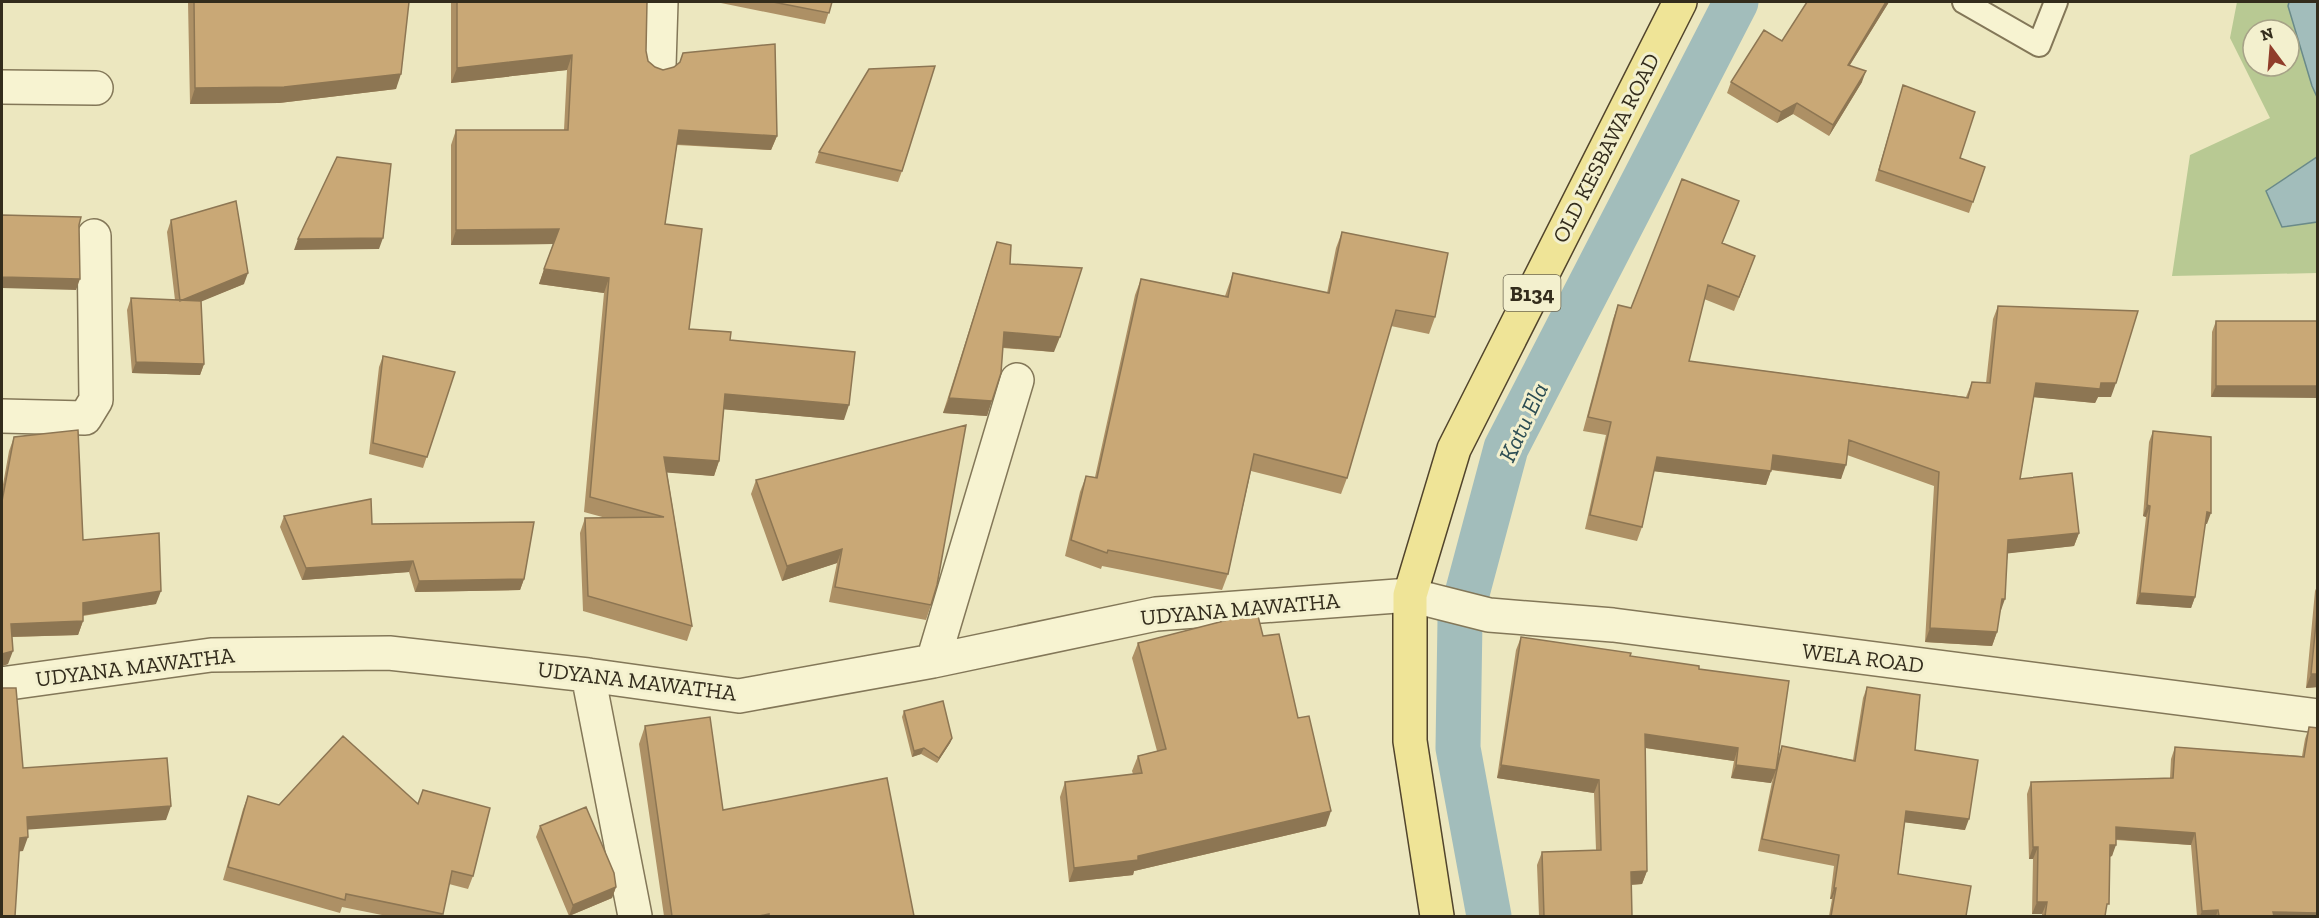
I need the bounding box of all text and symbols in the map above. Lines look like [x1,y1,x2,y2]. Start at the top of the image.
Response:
north arrow [2241,18,2301,78]
text: N [2259,23,2275,45]
street label: OLD KESBAWA ROAD [1546,49,1666,247]
road number: B134 [1504,275,1561,311]
water label: Katu Ela [1492,378,1554,466]
street label: UDYANA MAWATHA [1139,587,1342,631]
street label: WELA ROAD [1801,637,1925,679]
street label: UDYANA MAWATHA [34,641,237,693]
street label: UDYANA MAWATHA [536,655,739,707]

